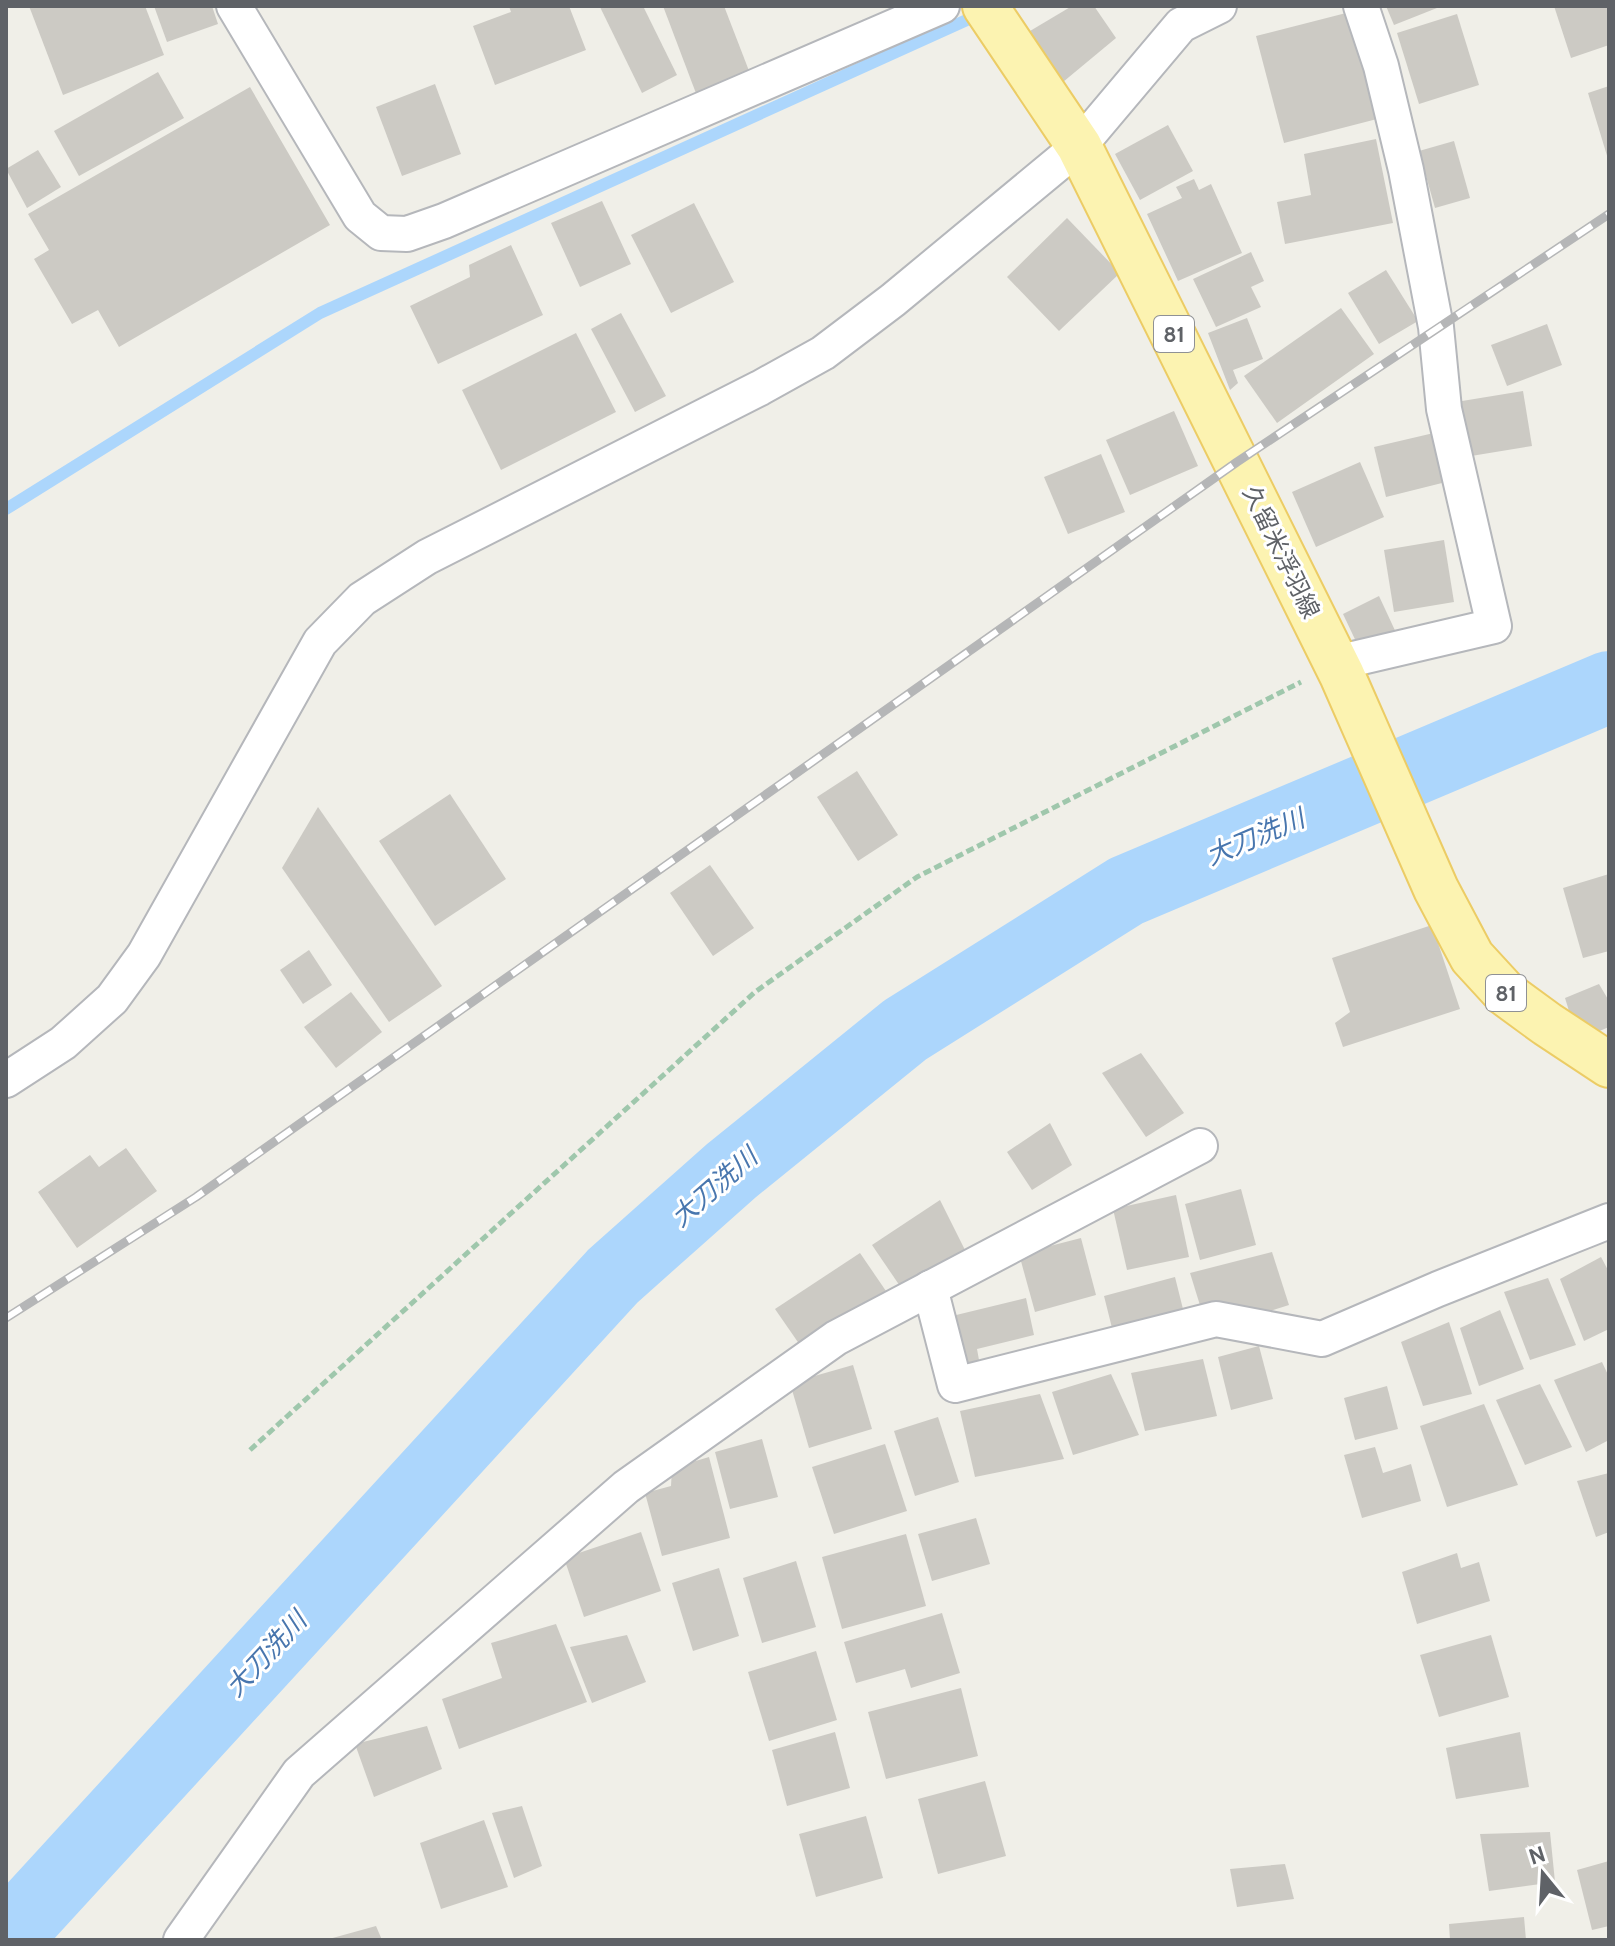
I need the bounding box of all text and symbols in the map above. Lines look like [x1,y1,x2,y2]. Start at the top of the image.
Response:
road number: 81 [1154,316,1194,352]
street label: 久留米浮羽線 [1237,481,1326,623]
water label: 大刀洗川 [1201,801,1312,872]
road number: 81 [1486,975,1526,1011]
water label: 大刀洗川 [664,1139,766,1233]
water label: 大刀洗川 [219,1603,315,1703]
north arrow [1503,1834,1583,1914]
text: N [1525,1840,1549,1871]

